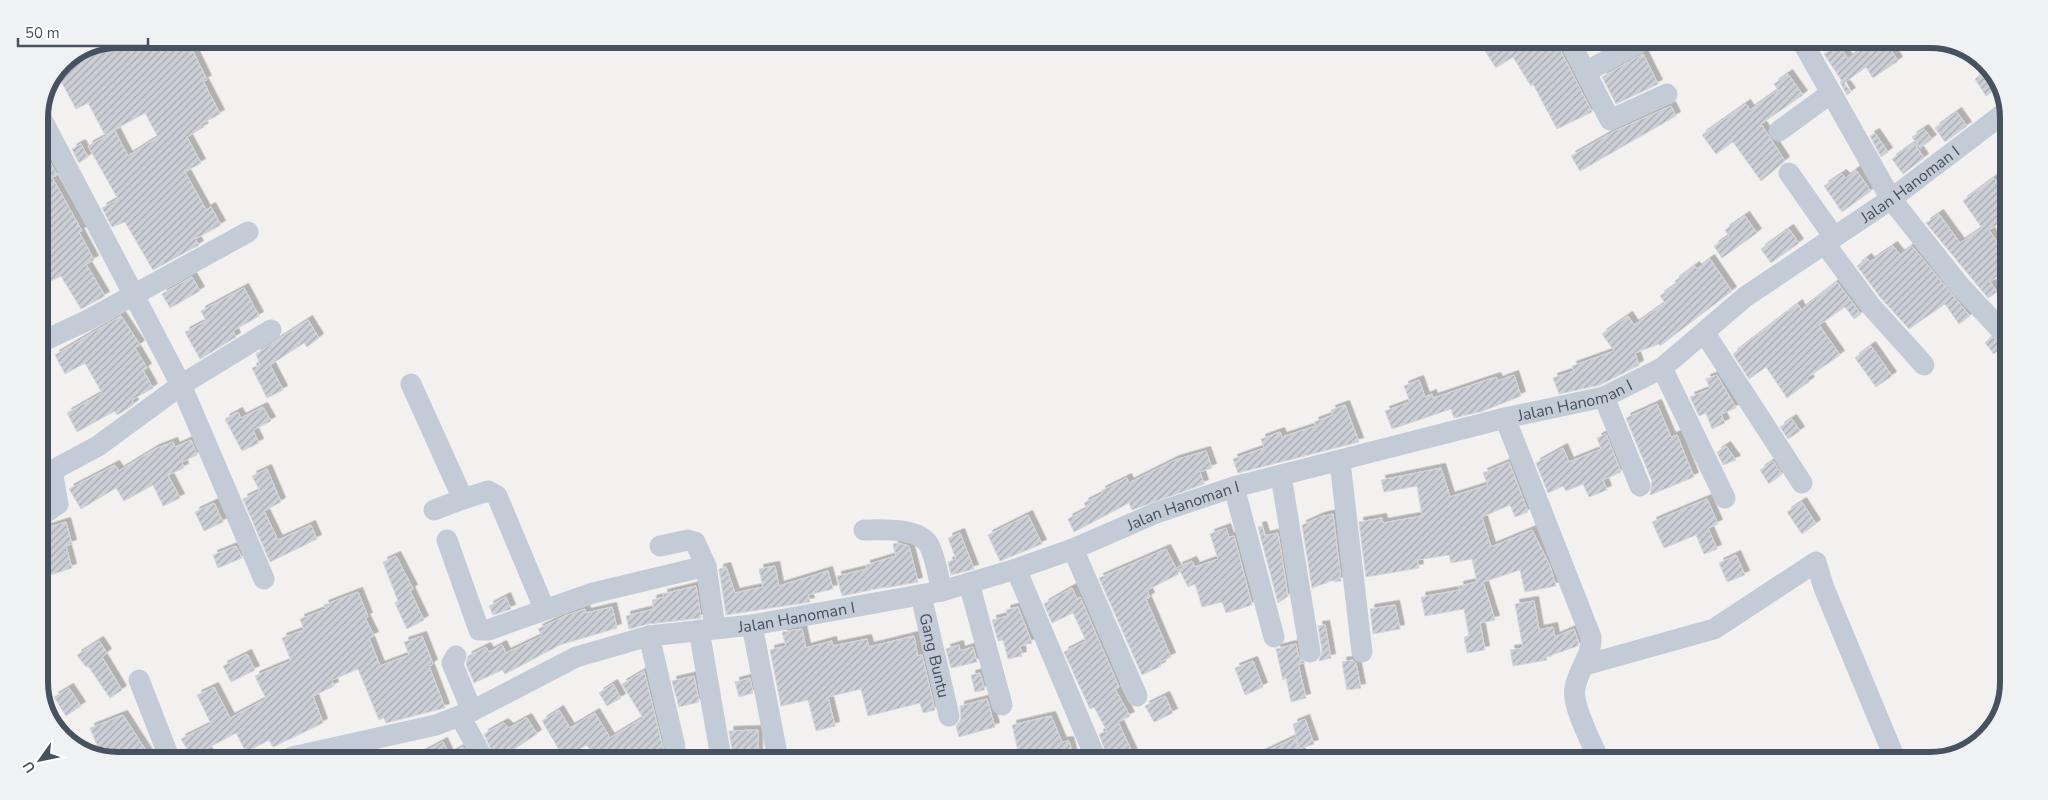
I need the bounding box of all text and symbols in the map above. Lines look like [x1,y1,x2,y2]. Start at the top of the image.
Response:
scale bar [18,15,148,47]
text: 50 m [25,23,60,43]
street label: Jalan Hanoman I [1855,141,1964,229]
street label: Jalan Hanoman I [1515,375,1636,427]
street label: Jalan Hanoman I [1123,476,1242,537]
street label: Jalan Hanoman I [736,597,857,639]
street label: Gang Buntu [913,611,954,700]
north arrow [15,735,65,785]
text: U [19,757,40,776]

